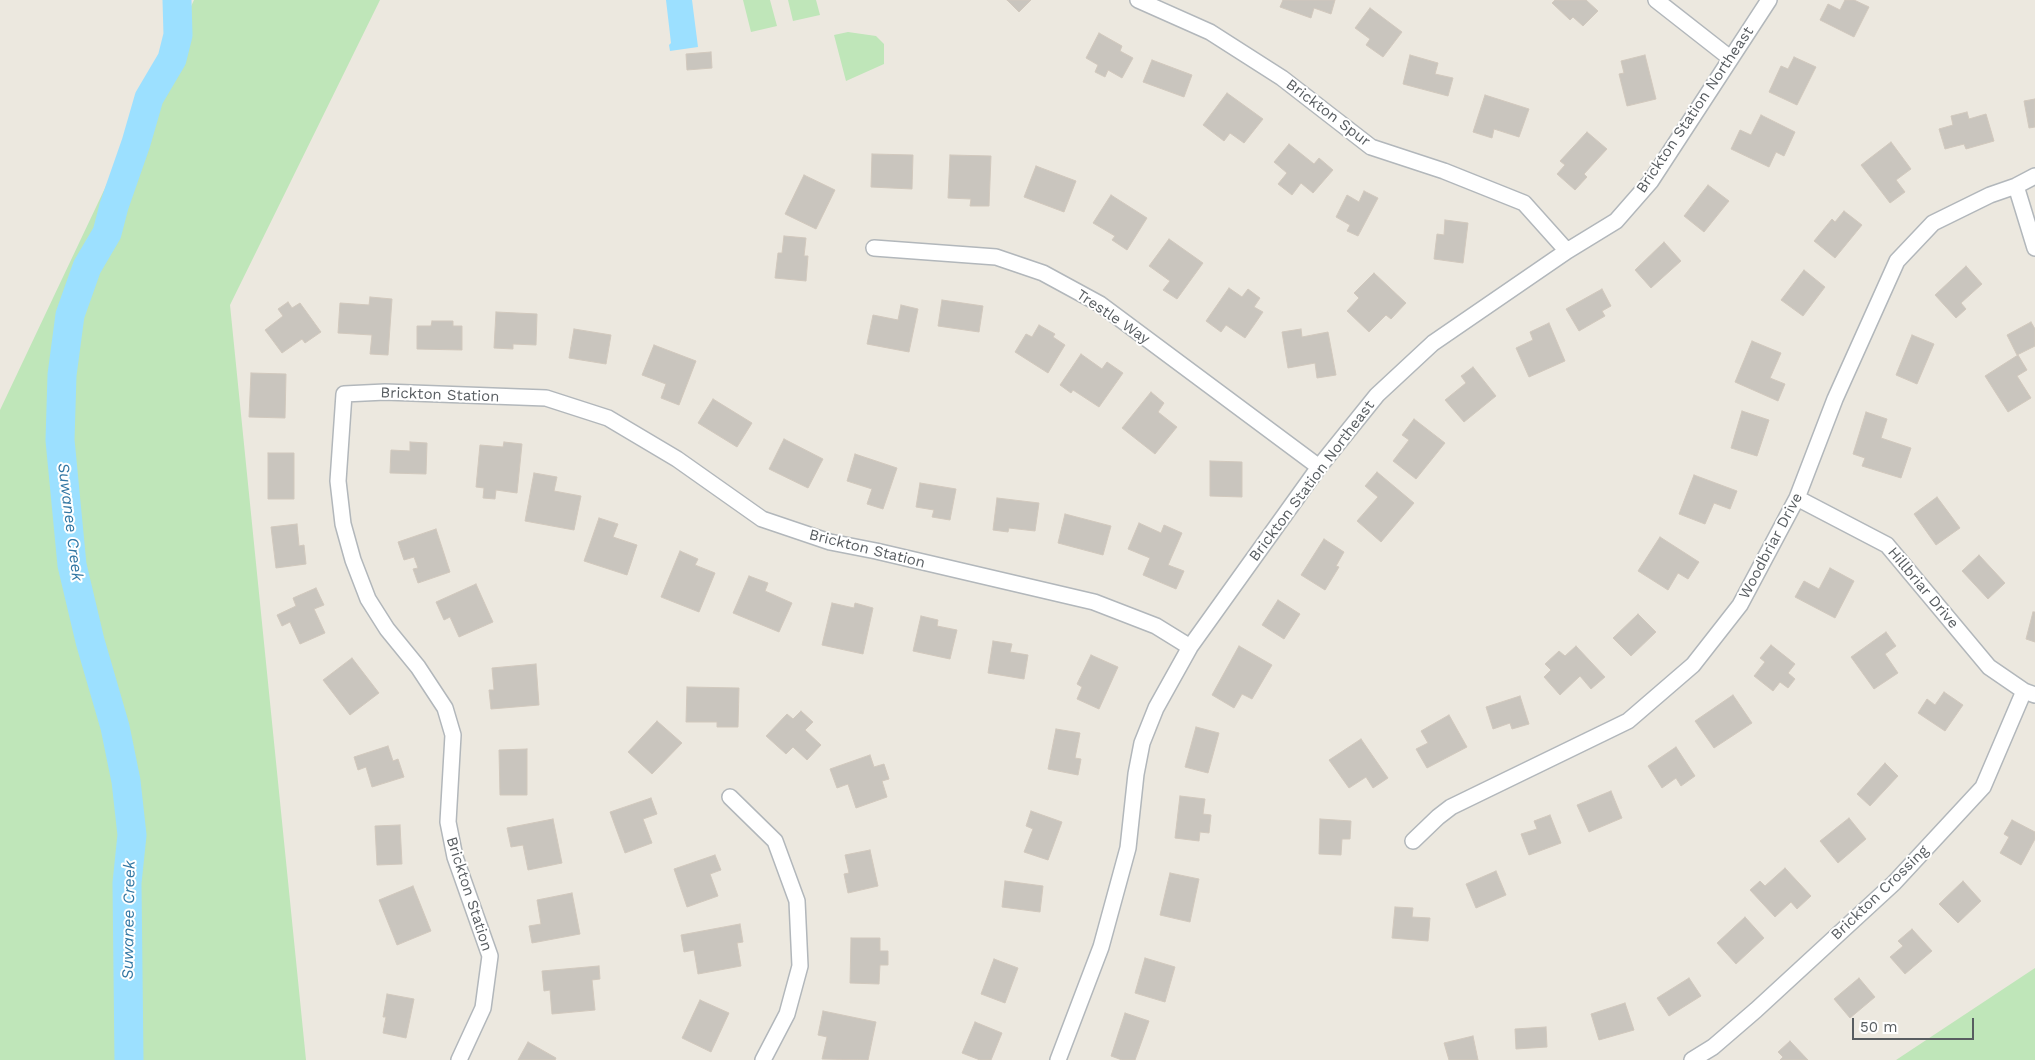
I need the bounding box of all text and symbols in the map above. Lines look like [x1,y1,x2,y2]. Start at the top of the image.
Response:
street label: Brickton Station Northeast [1633,23,1757,197]
street label: Brickton Spur [1282,75,1374,151]
street label: Trestle Way [1073,286,1153,348]
street label: Brickton Station [380,384,500,406]
street label: Brickton Station Northeast [1246,397,1378,565]
water label: Suwanee Creek [53,462,87,582]
street label: Woodbriar Drive [1735,490,1807,602]
street label: Brickton Station [807,526,927,572]
street label: Hillbriar Drive [1884,544,1962,632]
street label: Brickton Station [442,835,496,953]
street label: Brickton Crossing [1827,842,1933,944]
water label: Suwanee Creek [118,860,140,980]
scale bar [1855,1008,1978,1040]
text: 50 m [1860,1018,1897,1036]

